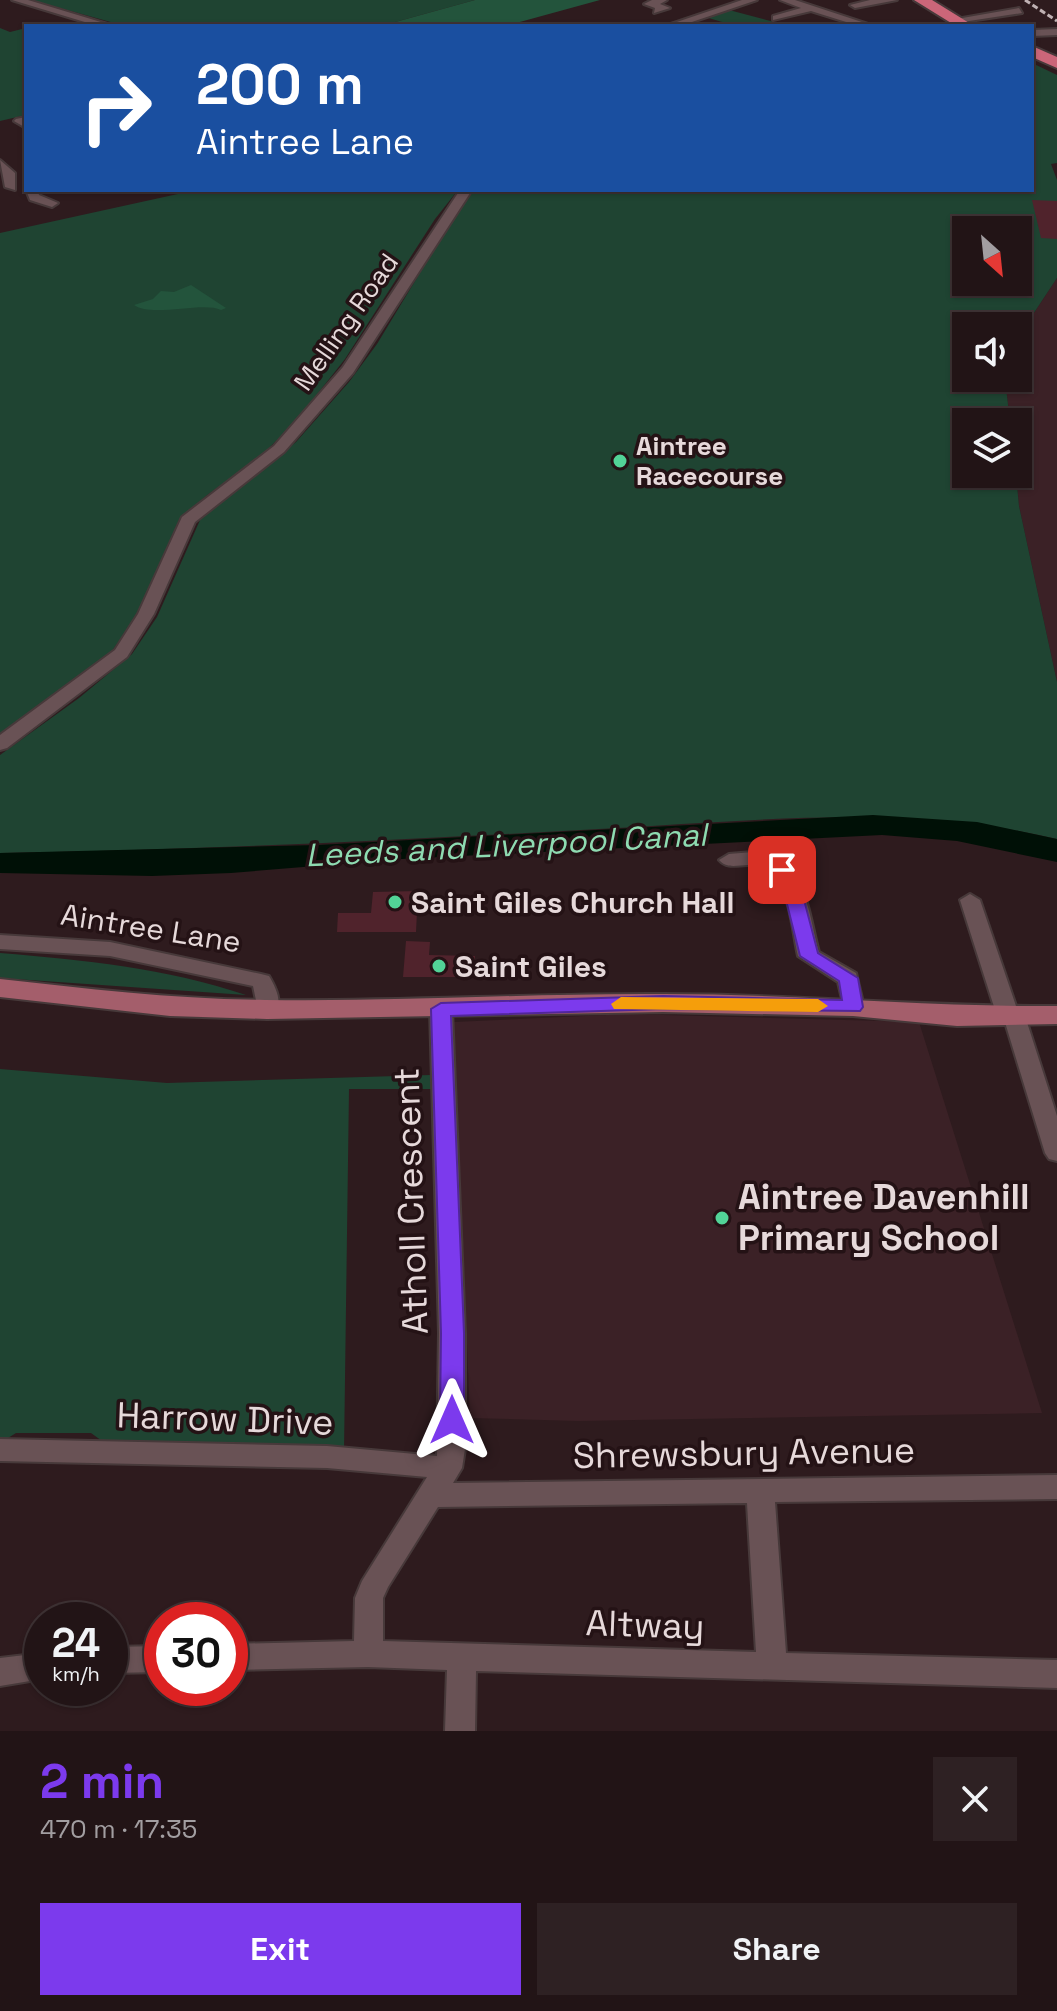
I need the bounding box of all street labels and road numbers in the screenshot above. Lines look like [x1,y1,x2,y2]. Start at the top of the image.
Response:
street label: Melling Road [286,247,406,397]
street label: Aintree Lane [58,895,244,961]
street label: Atholl Crescent [383,1067,439,1335]
street label: Harrow Drive [116,1392,334,1446]
street label: Shrewsbury Avenue [572,1427,916,1479]
street label: Altway [585,1600,705,1650]

